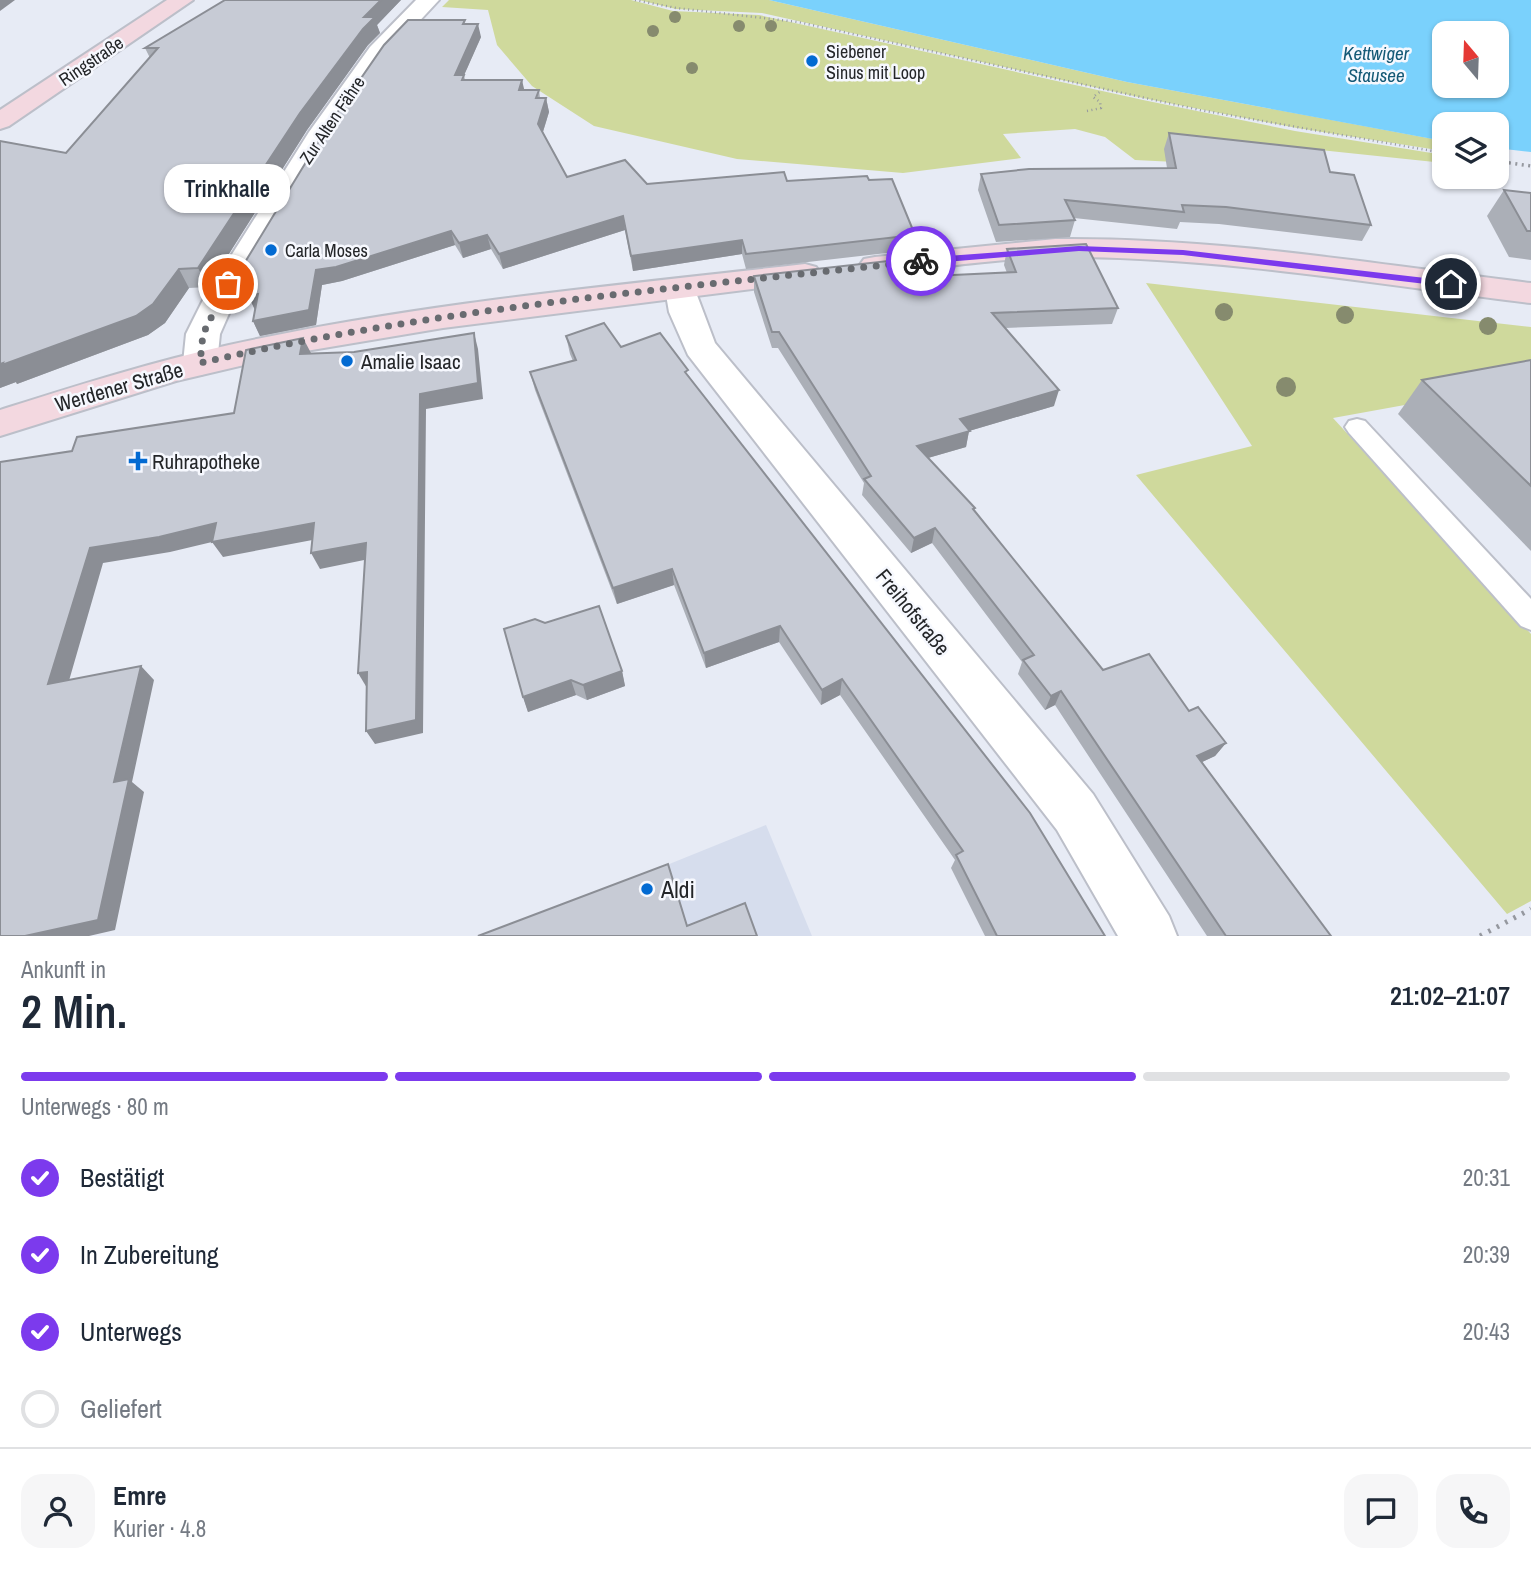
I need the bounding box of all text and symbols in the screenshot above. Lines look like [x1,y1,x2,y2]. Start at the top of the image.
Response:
north arrow [1432,21,1508,98]
map controls [1432,21,1509,189]
street label: Ringstraße [54,30,128,92]
place label: Siebener Sinus mit Loop [826,39,925,85]
water label: Kettwiger Stausee [1343,40,1410,88]
marker: Siebener Sinus mit Loop [804,53,820,69]
street label: Zur Alten Fähre [293,71,371,169]
button: layers [1432,112,1509,189]
callout: Trinkhalle [165,165,291,214]
text: Trinkhalle [184,173,270,204]
courier [886,226,956,296]
place label: Carla Moses [285,238,368,263]
marker: Carla Moses [263,242,279,258]
icon: bike [902,242,940,280]
pin [198,254,258,314]
pin [1421,254,1481,314]
icon: bag [209,265,247,303]
icon: home [1432,265,1470,303]
place label: Amalie Isaac [360,347,461,376]
marker: Amalie Isaac [339,353,355,369]
street label: Werdener Straße [52,355,186,419]
place label: Ruhrapotheke [152,447,260,476]
marker: Ruhrapotheke [130,453,146,469]
street label: Freihofstraße [869,563,957,661]
place label: Aldi [660,873,695,905]
marker: Aldi [639,881,655,897]
text: Ankunft in [21,954,106,985]
text: 21:02–21:07 [1390,978,1510,1013]
text: 2 Min. [21,980,127,1042]
text: Unterwegs · 80 m [21,1091,169,1122]
icon: check [21,1159,59,1197]
text: Bestätigt [80,1160,164,1195]
text: 20:31 [1463,1162,1510,1193]
icon: check [21,1236,59,1274]
text: In Zubereitung [80,1237,219,1272]
text: 20:39 [1463,1239,1510,1270]
icon: check [21,1313,59,1351]
text: Unterwegs [80,1314,182,1349]
text: 20:43 [1463,1316,1510,1347]
text: Geliefert [80,1391,162,1426]
button: person [21,1474,95,1548]
button: chat [1344,1474,1418,1548]
button: phone [1436,1474,1510,1548]
text: Emre [113,1478,166,1513]
text: Kurier · 4.8 [113,1513,206,1544]

